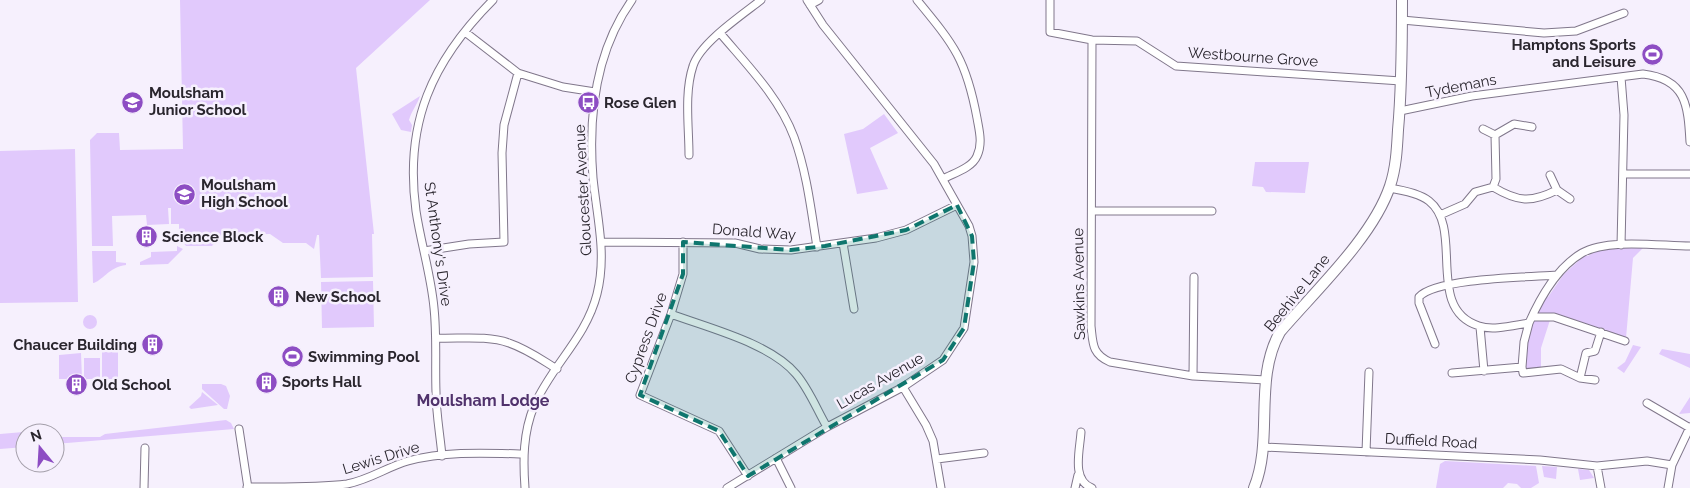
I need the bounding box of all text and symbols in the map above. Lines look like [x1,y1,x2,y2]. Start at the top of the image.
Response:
place label: Hamptons Sports and Leisure [1511,36,1636,71]
sports icon: Hamptons Sports and Leisure [1640,42,1664,66]
street label: Westbourne Grove [1187,43,1319,71]
street label: Tydemans [1424,70,1498,102]
place label: Moulsham Junior School [149,84,246,119]
school or university icon: Moulsham Junior School [121,90,145,114]
bus stop icon: Rose Glen [576,91,600,115]
place label: Rose Glen [604,94,676,112]
street label: Gloucester Avenue [571,124,595,256]
place label: Moulsham High School [201,176,288,211]
street label: St Anthony's Drive [420,181,456,307]
school or university icon: Moulsham High School [173,182,197,206]
street label: Donald Way [711,220,797,244]
building icon: Science Block [134,225,158,249]
street label: Sawkins Avenue [1069,227,1089,340]
place label: Science Block [162,228,264,246]
street label: Beehive Lane [1260,250,1334,335]
building icon: New School [267,285,291,309]
place label: New School [295,288,381,306]
street label: Cypress Drive [621,290,671,386]
building icon: Chaucer Building [141,333,165,357]
place label: Chaucer Building [13,336,137,354]
sports icon: Swimming Pool [280,345,304,369]
place label: Swimming Pool [308,348,420,366]
street label: Lucas Avenue [833,349,927,413]
building icon: Sports Hall [254,370,278,394]
building icon: Old School [64,373,88,397]
place label: Sports Hall [282,373,362,391]
place label: Old School [92,376,171,394]
district label: Moulsham Lodge [417,391,550,410]
north arrow [15,423,65,473]
text: N [28,426,44,445]
street label: Duffield Road [1384,430,1478,452]
street label: Lewis Drive [340,438,422,478]

